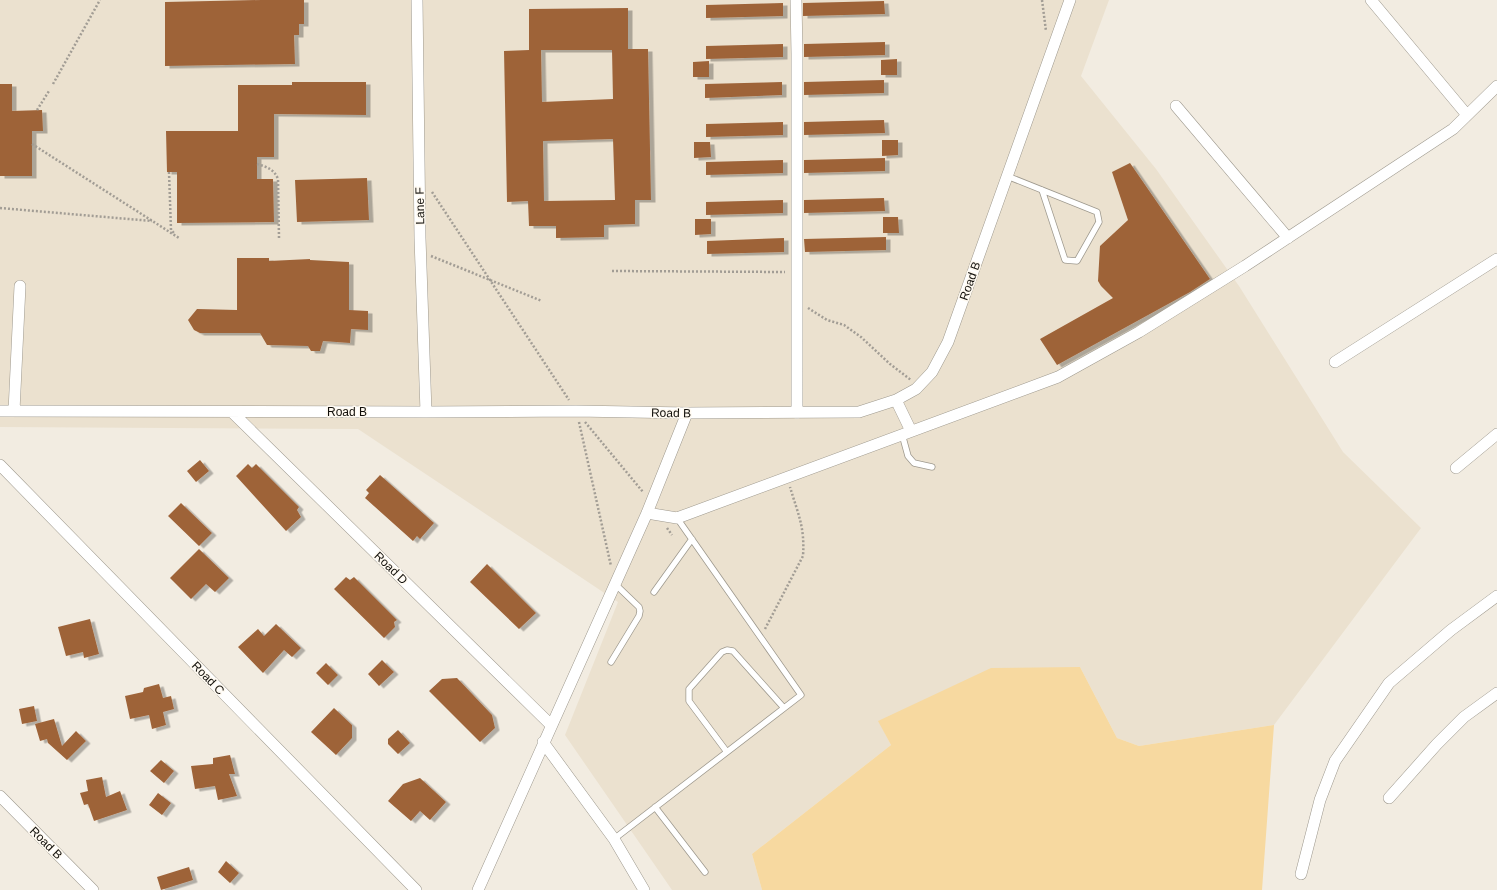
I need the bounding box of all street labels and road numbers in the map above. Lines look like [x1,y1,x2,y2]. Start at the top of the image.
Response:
street label: Lane F [413,187,427,225]
street label: Road B [957,260,983,302]
street label: Road B [327,405,367,419]
street label: Road B [651,406,691,420]
street label: Road D [372,549,411,587]
street label: Road C [189,659,227,698]
street label: Road B [27,824,65,862]

